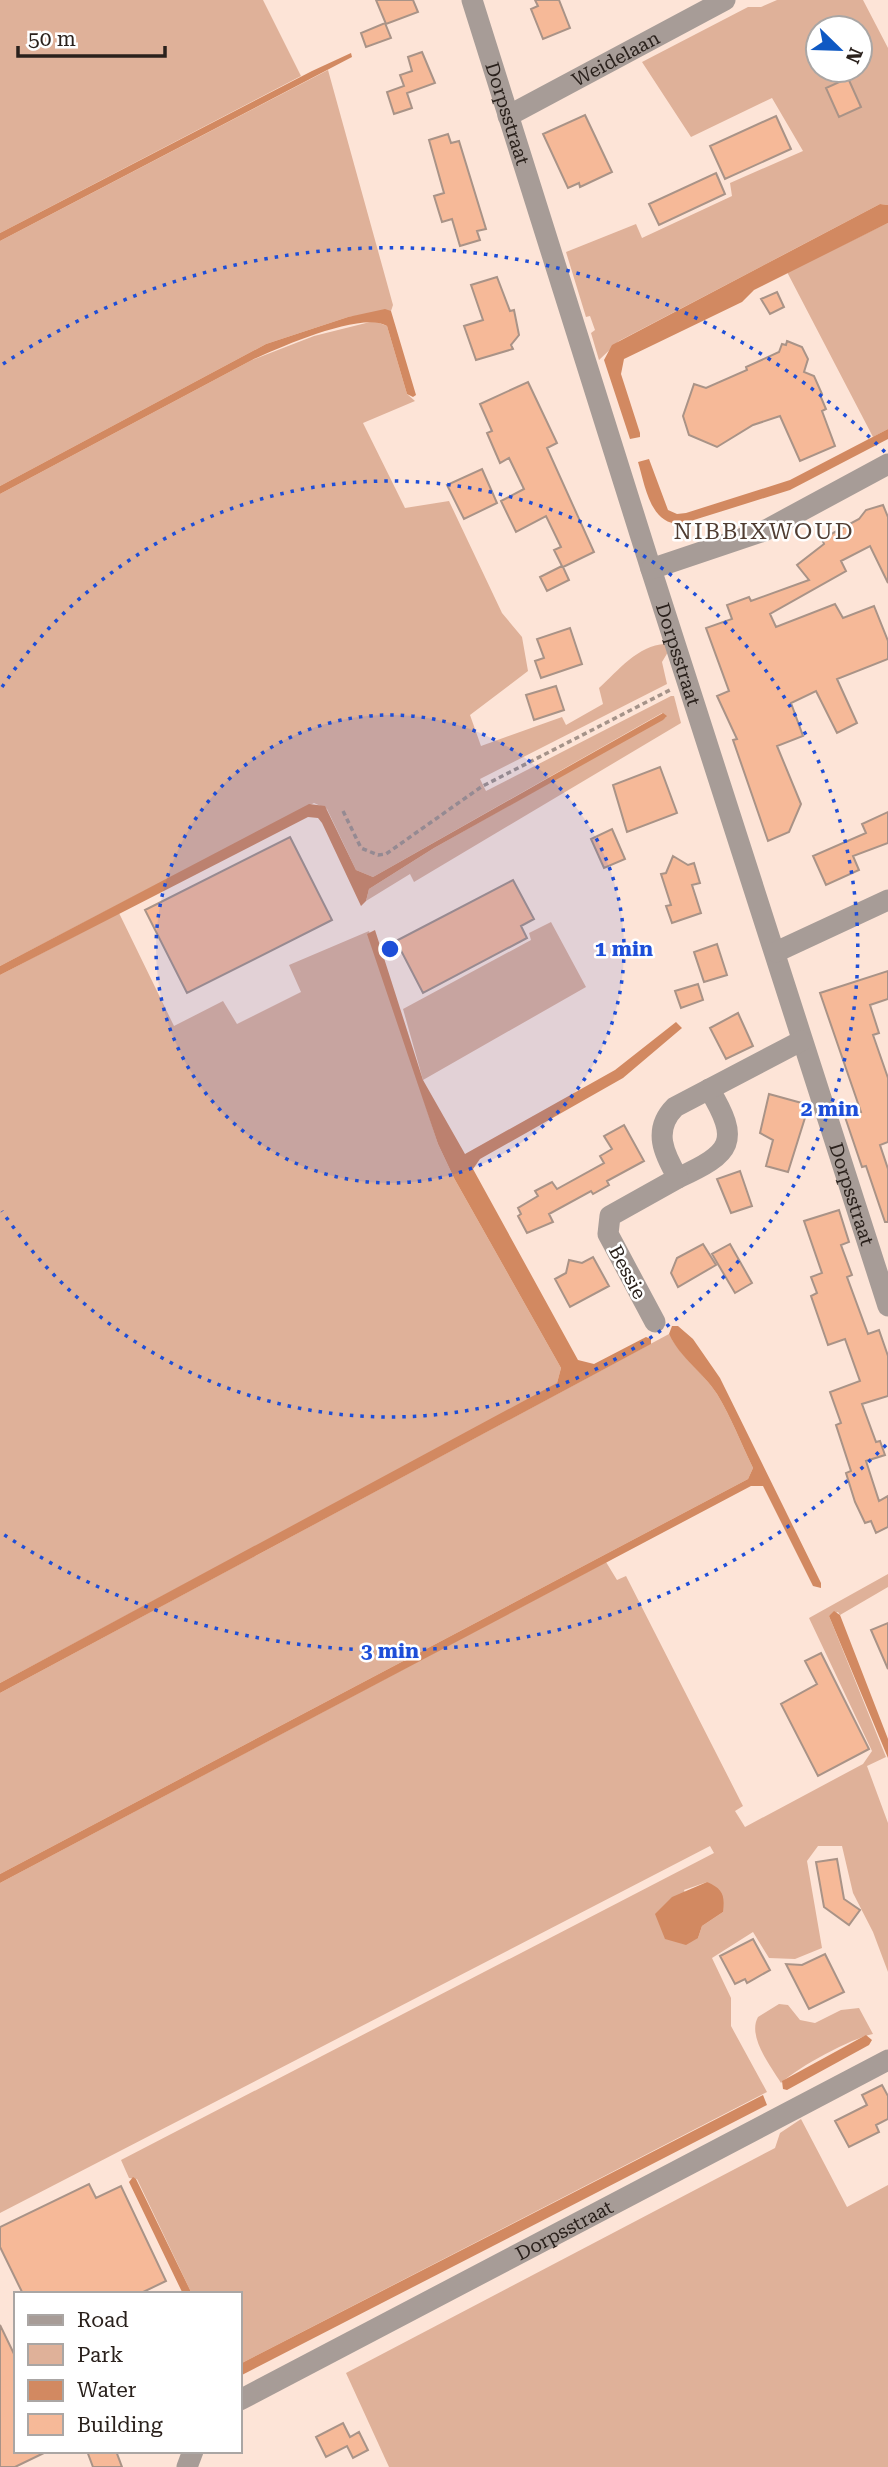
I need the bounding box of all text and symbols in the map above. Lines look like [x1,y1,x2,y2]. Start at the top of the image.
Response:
scale bar [18,14,164,58]
north arrow [804,14,874,84]
street label: Weidelaan [568,26,664,92]
text: 50 m [28,27,76,51]
text: N [841,44,868,67]
street label: Dorpsstraat [480,59,534,168]
district label: NIBBIXWOUD [673,518,855,545]
street label: Dorpsstraat [651,600,705,709]
centre of rings [378,937,402,961]
text: 1 min [595,937,653,961]
text: 2 min [801,1097,859,1121]
street label: Dorpsstraat [824,1140,879,1248]
street label: Bessie [604,1241,651,1303]
text: 3 min [361,1639,419,1663]
street label: Dorpsstraat [512,2195,617,2265]
legend [14,2292,242,2453]
text: Road [77,2308,129,2332]
text: Park [77,2343,123,2367]
text: Water [77,2378,137,2402]
text: Building [77,2413,163,2437]

